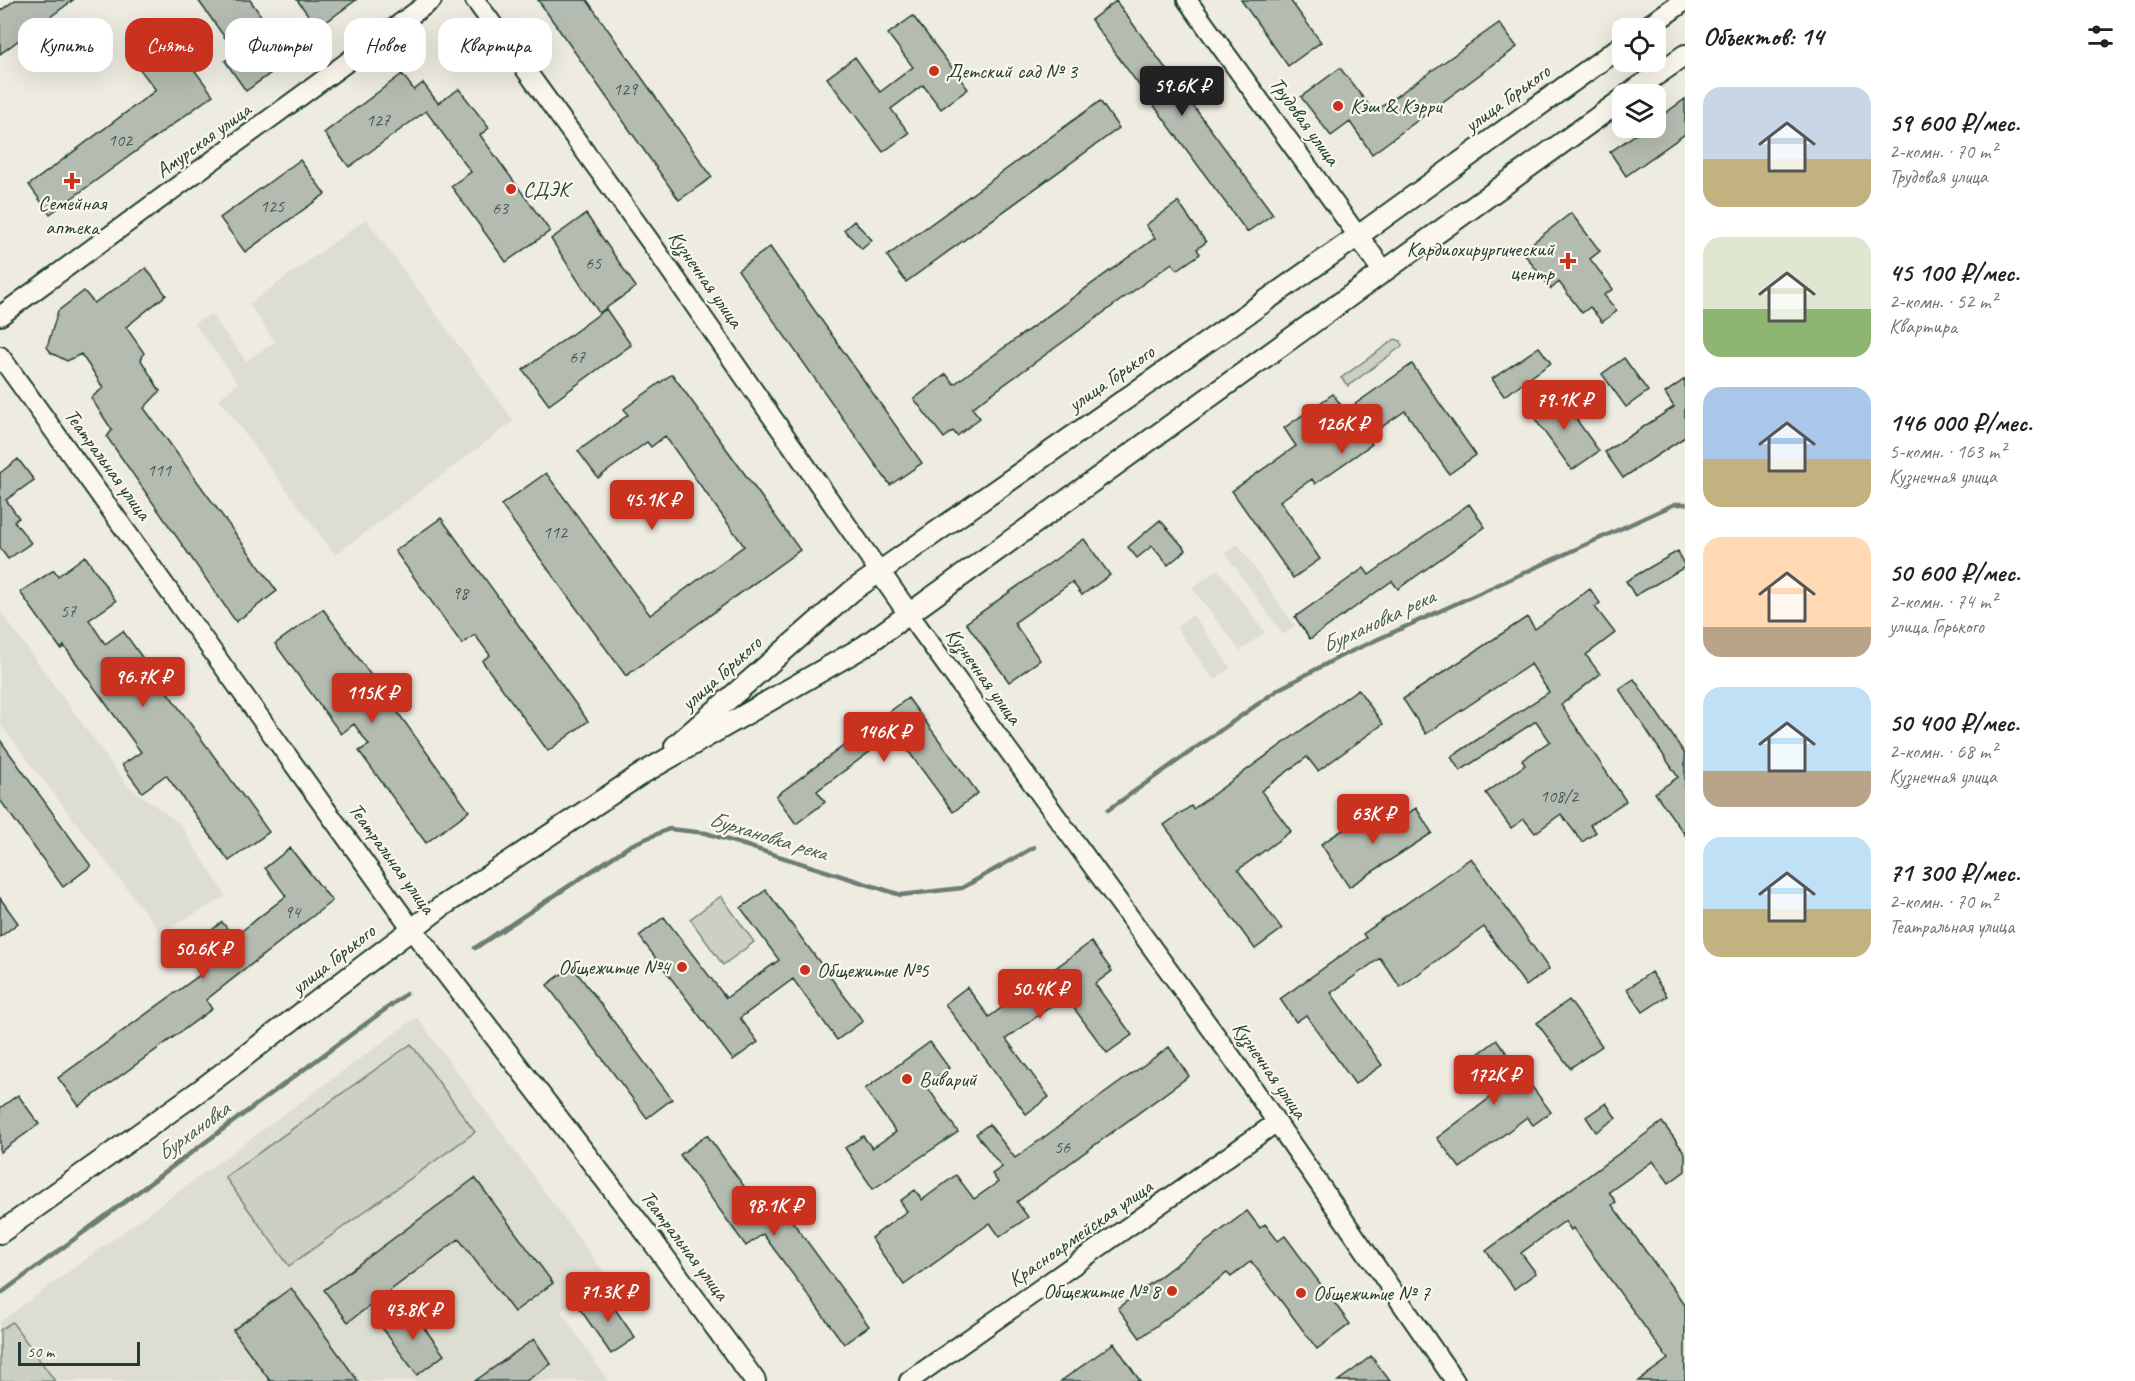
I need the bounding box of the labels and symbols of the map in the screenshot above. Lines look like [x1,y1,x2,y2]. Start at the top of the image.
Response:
street label: улица Горького [1457,57,1556,139]
place label: Детский сад № 3 [946,58,1079,84]
marker: Детский сад № 3 [927,64,941,78]
pin: 59.6K ₽ [1127,66,1237,117]
street label: Трудовая улица [1264,72,1347,172]
house number: 129 [613,78,639,100]
place label: Кэш & Кэрри [1350,93,1443,119]
street label: Амурская улица [150,95,258,183]
marker: Кэш & Кэрри [1331,99,1345,113]
house number: 127 [366,109,391,131]
house number: 102 [108,129,134,151]
marker: Семейная аптека [65,174,79,188]
place label: СДЭК [523,176,573,202]
marker: СДЭК [504,182,518,196]
place label: Семейная аптека [38,190,107,240]
house number: 125 [260,195,285,217]
house number: 63 [492,197,510,219]
street label: Кузнечная улица [662,225,750,335]
place label: Кардиохирургический центр [1407,236,1555,286]
house number: 65 [585,252,602,274]
marker: Кардиохирургический центр [1559,252,1577,270]
street label: улица Горького [1061,338,1161,418]
house number: 67 [569,346,586,368]
pin: 79.1K ₽ [1509,380,1619,431]
street label: Театральная улица [59,403,158,526]
pin: 126K ₽ [1293,404,1391,455]
house number: 111 [147,459,172,481]
pin: 45.1K ₽ [597,480,707,531]
house number: 112 [543,521,569,543]
water label: Бурхановка река [1317,581,1442,659]
house number: 98 [452,582,470,604]
house number: 57 [60,600,77,622]
street label: Кузнечная улица [939,623,1029,731]
street label: улица Горького [674,629,768,717]
pin: 96.7K ₽ [88,657,198,708]
pin: 115K ₽ [323,673,421,724]
pin: 146K ₽ [835,712,933,763]
house number: 108/2 [1540,785,1580,807]
pin: 63K ₽ [1331,794,1415,845]
street label: Театральная улица [343,797,442,920]
water label: Бурхановка река [706,805,833,868]
house number: 94 [284,901,302,923]
street label: улица Горького [284,917,381,1001]
pin: 50.6K ₽ [148,929,258,980]
place label: Общежитие №4 [558,954,673,980]
place label: Общежитие №5 [817,957,930,983]
marker: Общежитие №4 [675,960,689,974]
marker: Общежитие №5 [798,963,812,977]
pin: 50.4K ₽ [985,969,1095,1020]
street label: Кузнечная улица [1226,1016,1314,1126]
pin: 172K ₽ [1445,1055,1543,1106]
place label: Виварий [919,1066,978,1092]
marker: Виварий [900,1072,914,1086]
water label: Бурхановка [151,1094,237,1167]
house number: 56 [1054,1136,1071,1158]
street label: Красноармейская улица [1003,1173,1159,1293]
street label: Театральная улица [635,1185,736,1307]
pin: 98.1K ₽ [719,1186,829,1237]
pin: 71.3K ₽ [553,1272,663,1323]
place label: Общежитие № 8 [1043,1278,1163,1304]
place label: Общежитие № 7 [1313,1280,1431,1306]
marker: Общежитие № 8 [1165,1284,1179,1298]
marker: Общежитие № 7 [1294,1286,1308,1300]
pin: 43.8K ₽ [358,1290,468,1341]
scale bar [18,1339,140,1366]

